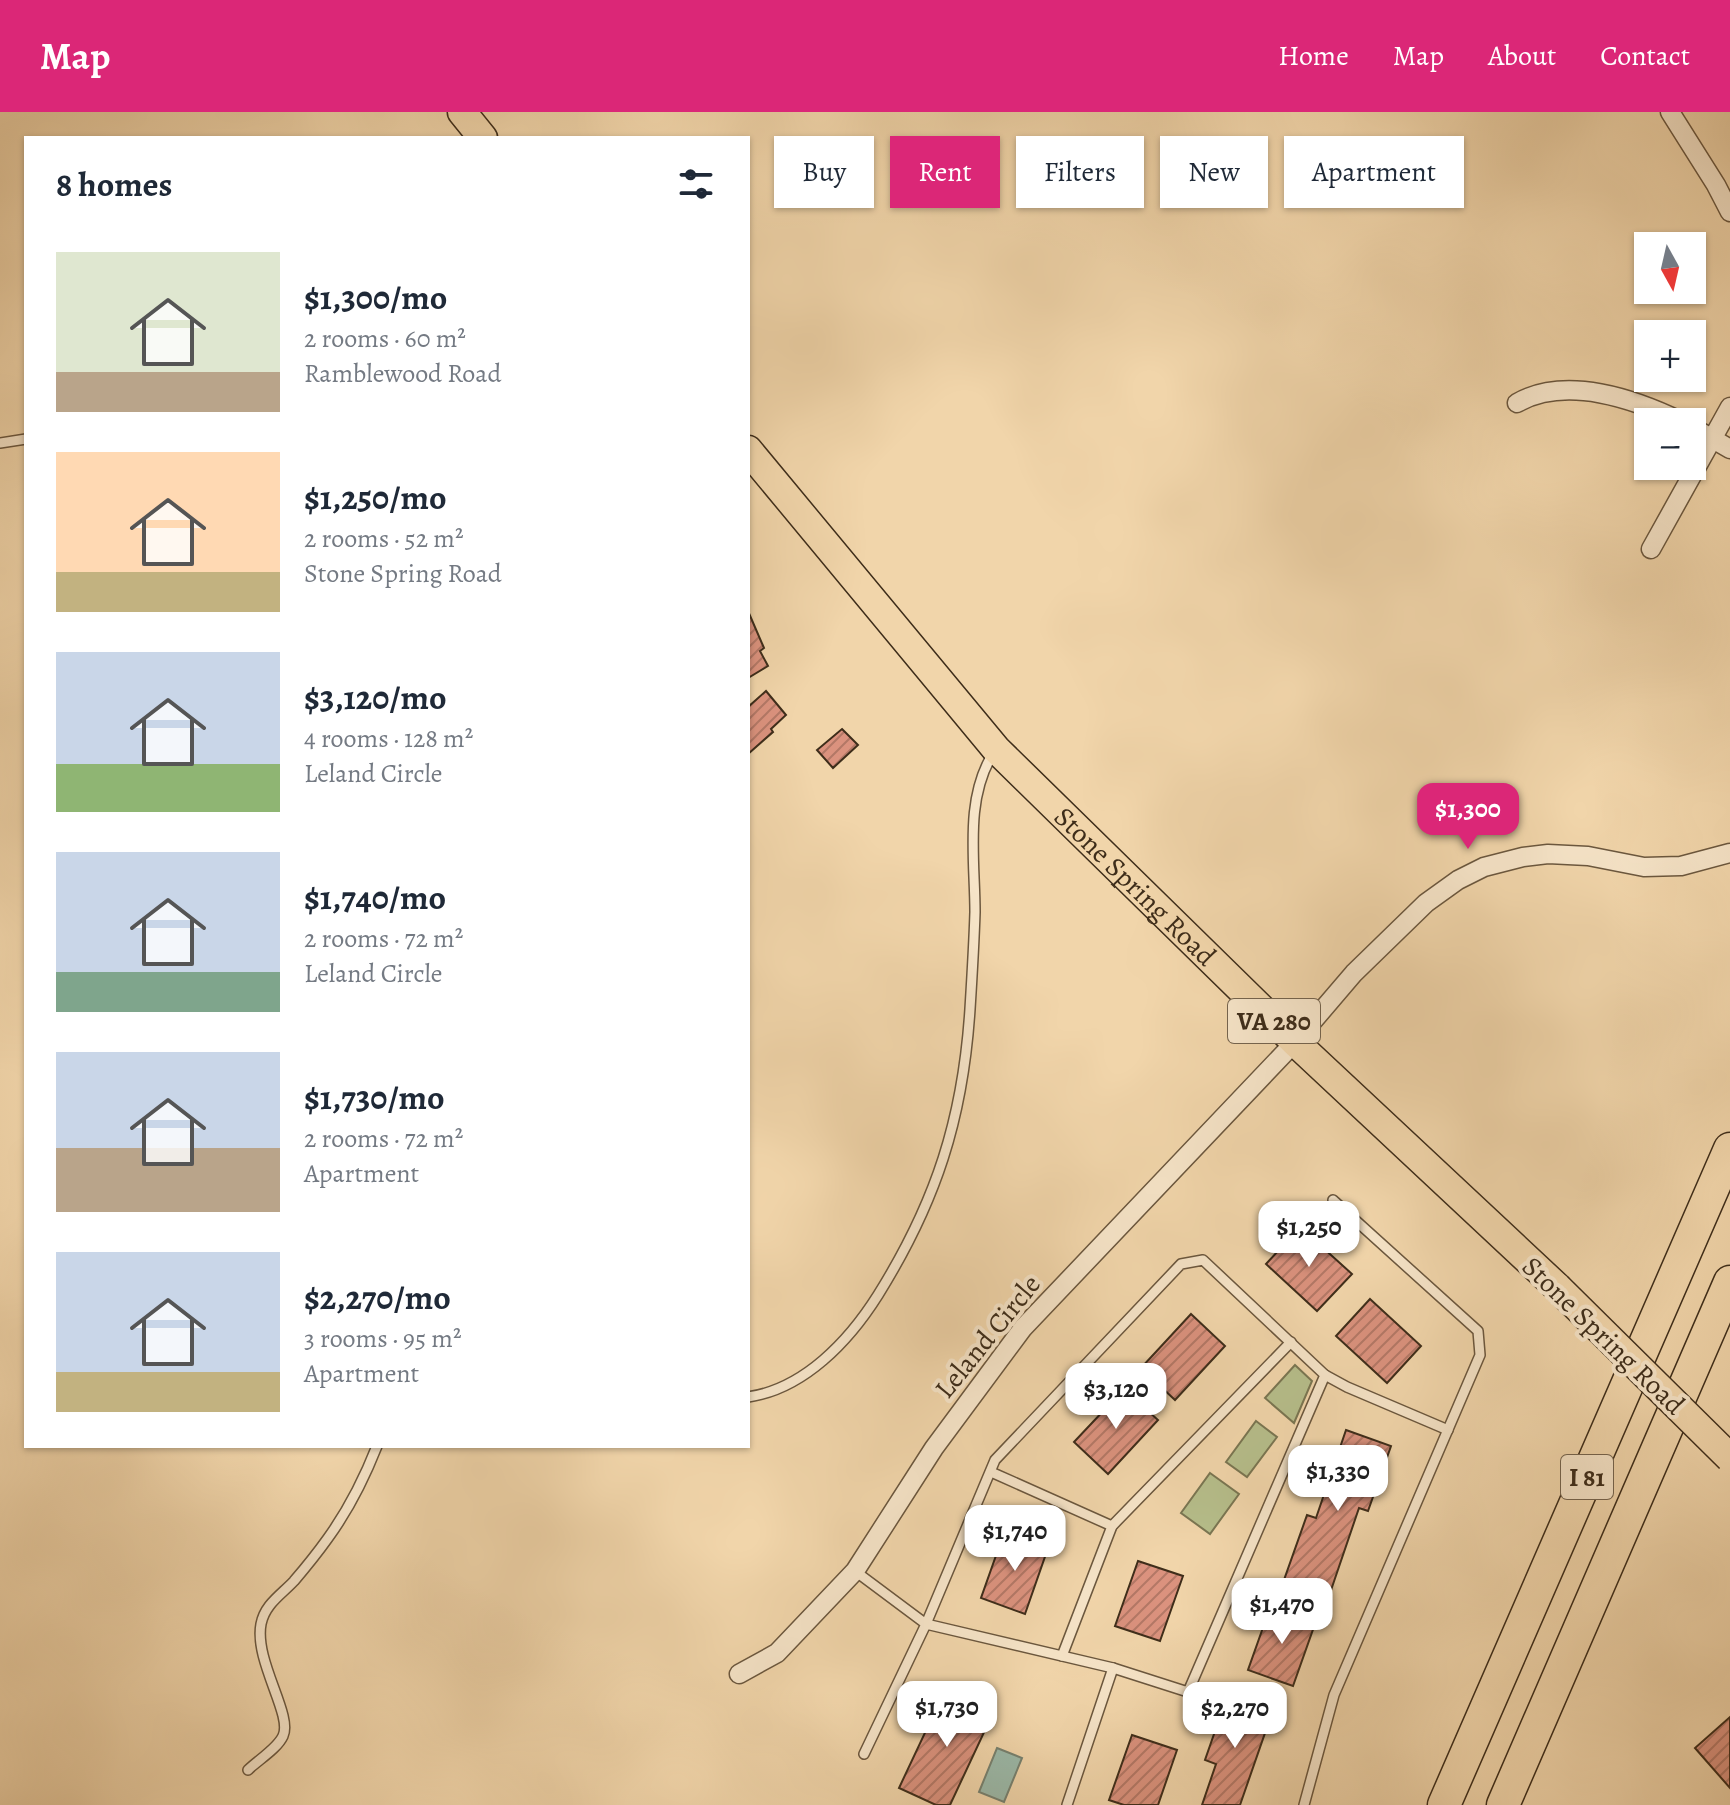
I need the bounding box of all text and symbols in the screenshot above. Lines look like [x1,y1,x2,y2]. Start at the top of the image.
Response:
text: Map [40,30,110,82]
text: Home [1278,37,1349,75]
text: Map [1393,37,1444,75]
text: About [1488,37,1556,75]
text: Contact [1600,37,1690,75]
chip: Buy [774,136,874,208]
chip: Rent [890,136,1000,208]
chip: Filters [1016,136,1144,208]
chip: New [1160,136,1268,208]
chip: Apartment [1284,136,1464,208]
text: 8 homes [56,161,172,208]
icon: filters [674,162,718,206]
north arrow [1634,232,1706,304]
map controls [1634,232,1706,480]
text: $1,300/mo [304,274,447,321]
icon: home [120,284,216,380]
button: + [1634,320,1706,392]
text: 2 rooms · 60 m² [304,321,466,356]
text: Ramblewood Road [304,356,501,391]
button: − [1634,408,1706,480]
text: $1,250/mo [304,474,446,521]
icon: home [120,484,216,580]
text: 2 rooms · 52 m² [304,521,463,556]
text: Stone Spring Road [304,556,502,591]
text: $3,120/mo [304,674,447,721]
icon: home [120,684,216,780]
text: 4 rooms · 128 m² [304,721,473,756]
text: Leland Circle [304,756,442,791]
pin: $1,300 [1403,783,1533,851]
text: $1,300 [1435,791,1501,826]
street label: Stone Spring Road [1046,798,1225,975]
text: $1,740/mo [304,874,446,921]
icon: home [120,884,216,980]
text: 2 rooms · 72 m² [304,921,463,956]
text: Leland Circle [304,956,442,991]
road number: VA 280 [1228,999,1320,1043]
text: $1,730/mo [304,1074,445,1121]
icon: home [120,1084,216,1180]
text: 2 rooms · 72 m² [304,1121,463,1156]
text: Apartment [304,1156,419,1191]
pin: $1,250 [1244,1201,1374,1269]
text: $1,250 [1276,1209,1342,1244]
street label: Stone Spring Road [1514,1248,1694,1424]
street label: Leland Circle [926,1267,1049,1407]
text: $2,270/mo [304,1274,451,1321]
icon: home [120,1284,216,1380]
text: 3 rooms · 95 m² [304,1321,461,1356]
text: Apartment [304,1356,419,1391]
pin: $3,120 [1051,1363,1181,1431]
text: $3,120 [1083,1371,1149,1406]
pin: $1,330 [1273,1445,1403,1513]
text: $1,330 [1306,1453,1370,1488]
road number: I 81 [1561,1455,1613,1499]
pin: $1,740 [950,1505,1080,1573]
text: $1,740 [983,1513,1047,1548]
pin: $1,470 [1217,1578,1347,1646]
text: $1,470 [1250,1586,1314,1621]
pin: $1,730 [882,1681,1012,1749]
pin: $2,270 [1170,1682,1300,1750]
text: $1,730 [915,1689,979,1724]
text: $2,270 [1201,1690,1269,1725]

